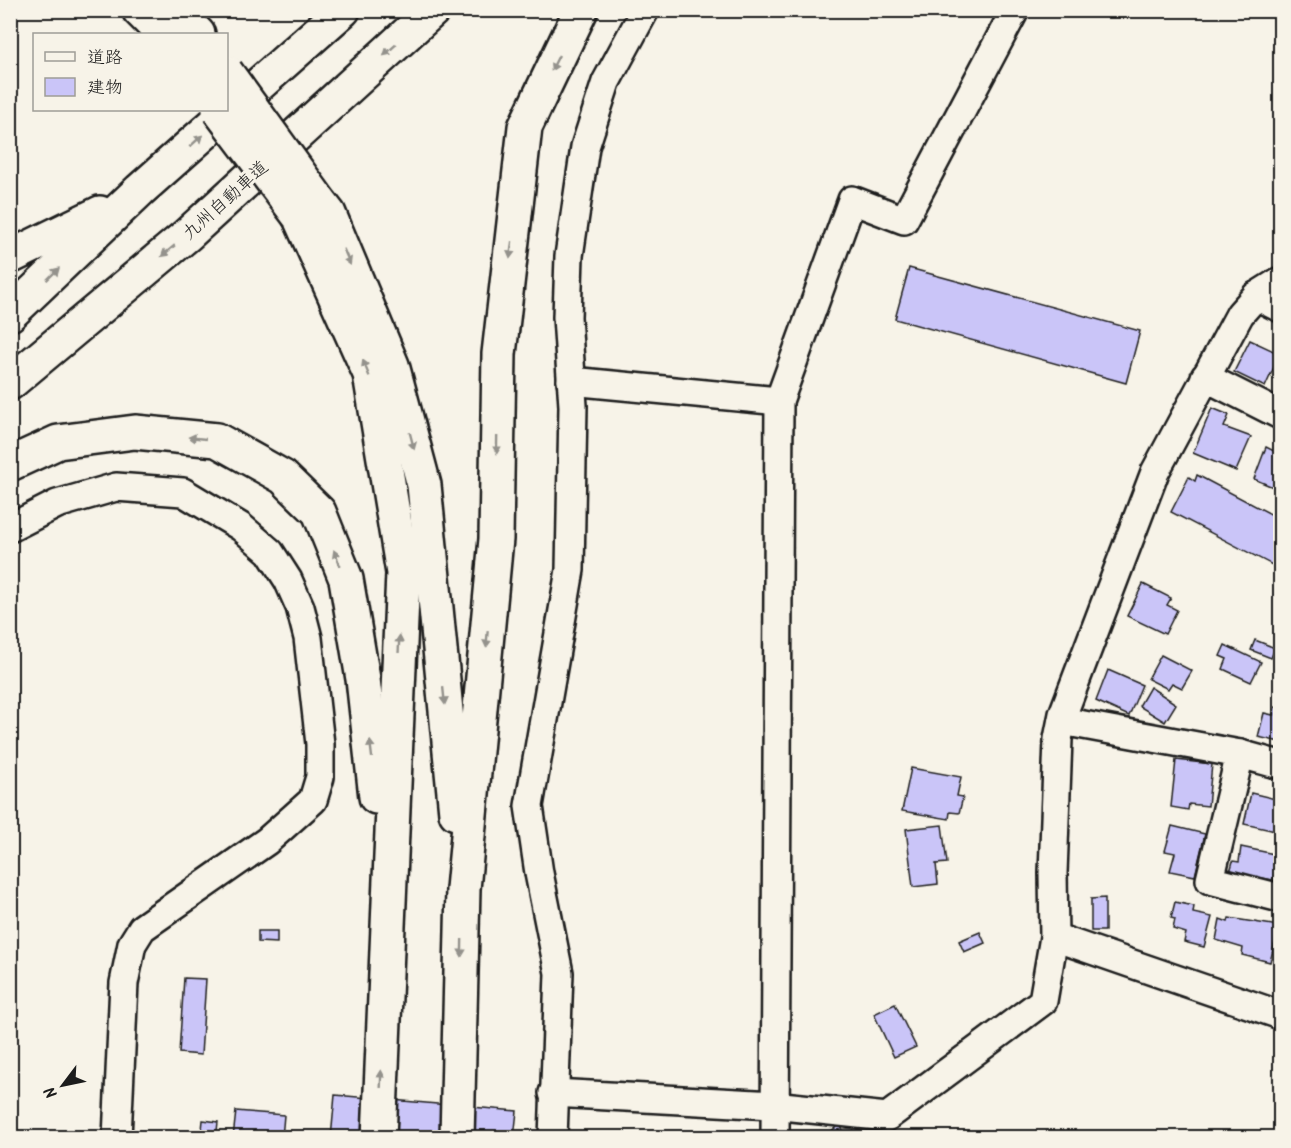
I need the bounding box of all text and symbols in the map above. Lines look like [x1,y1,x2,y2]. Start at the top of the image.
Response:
legend [33,33,228,111]
one-way arrow [383,43,398,56]
text: 道路 [87,44,123,73]
one-way arrow [551,55,560,72]
text: 建物 [87,74,123,103]
one-way arrow [188,134,203,148]
street label: 九州自動車道 [176,154,276,248]
one-way arrow [506,241,515,260]
one-way arrow [161,244,176,257]
one-way arrow [342,249,352,267]
one-way arrow [45,267,59,281]
one-way arrow [361,359,371,377]
one-way arrow [408,432,417,450]
one-way arrow [187,433,206,443]
one-way arrow [493,435,502,454]
one-way arrow [332,549,341,567]
one-way arrow [482,630,492,649]
one-way arrow [395,634,404,653]
one-way arrow [439,687,449,706]
one-way arrow [366,740,376,759]
one-way arrow [457,938,466,957]
north arrow [33,1055,93,1115]
one-way arrow [377,1070,386,1089]
text: N [38,1081,65,1103]

